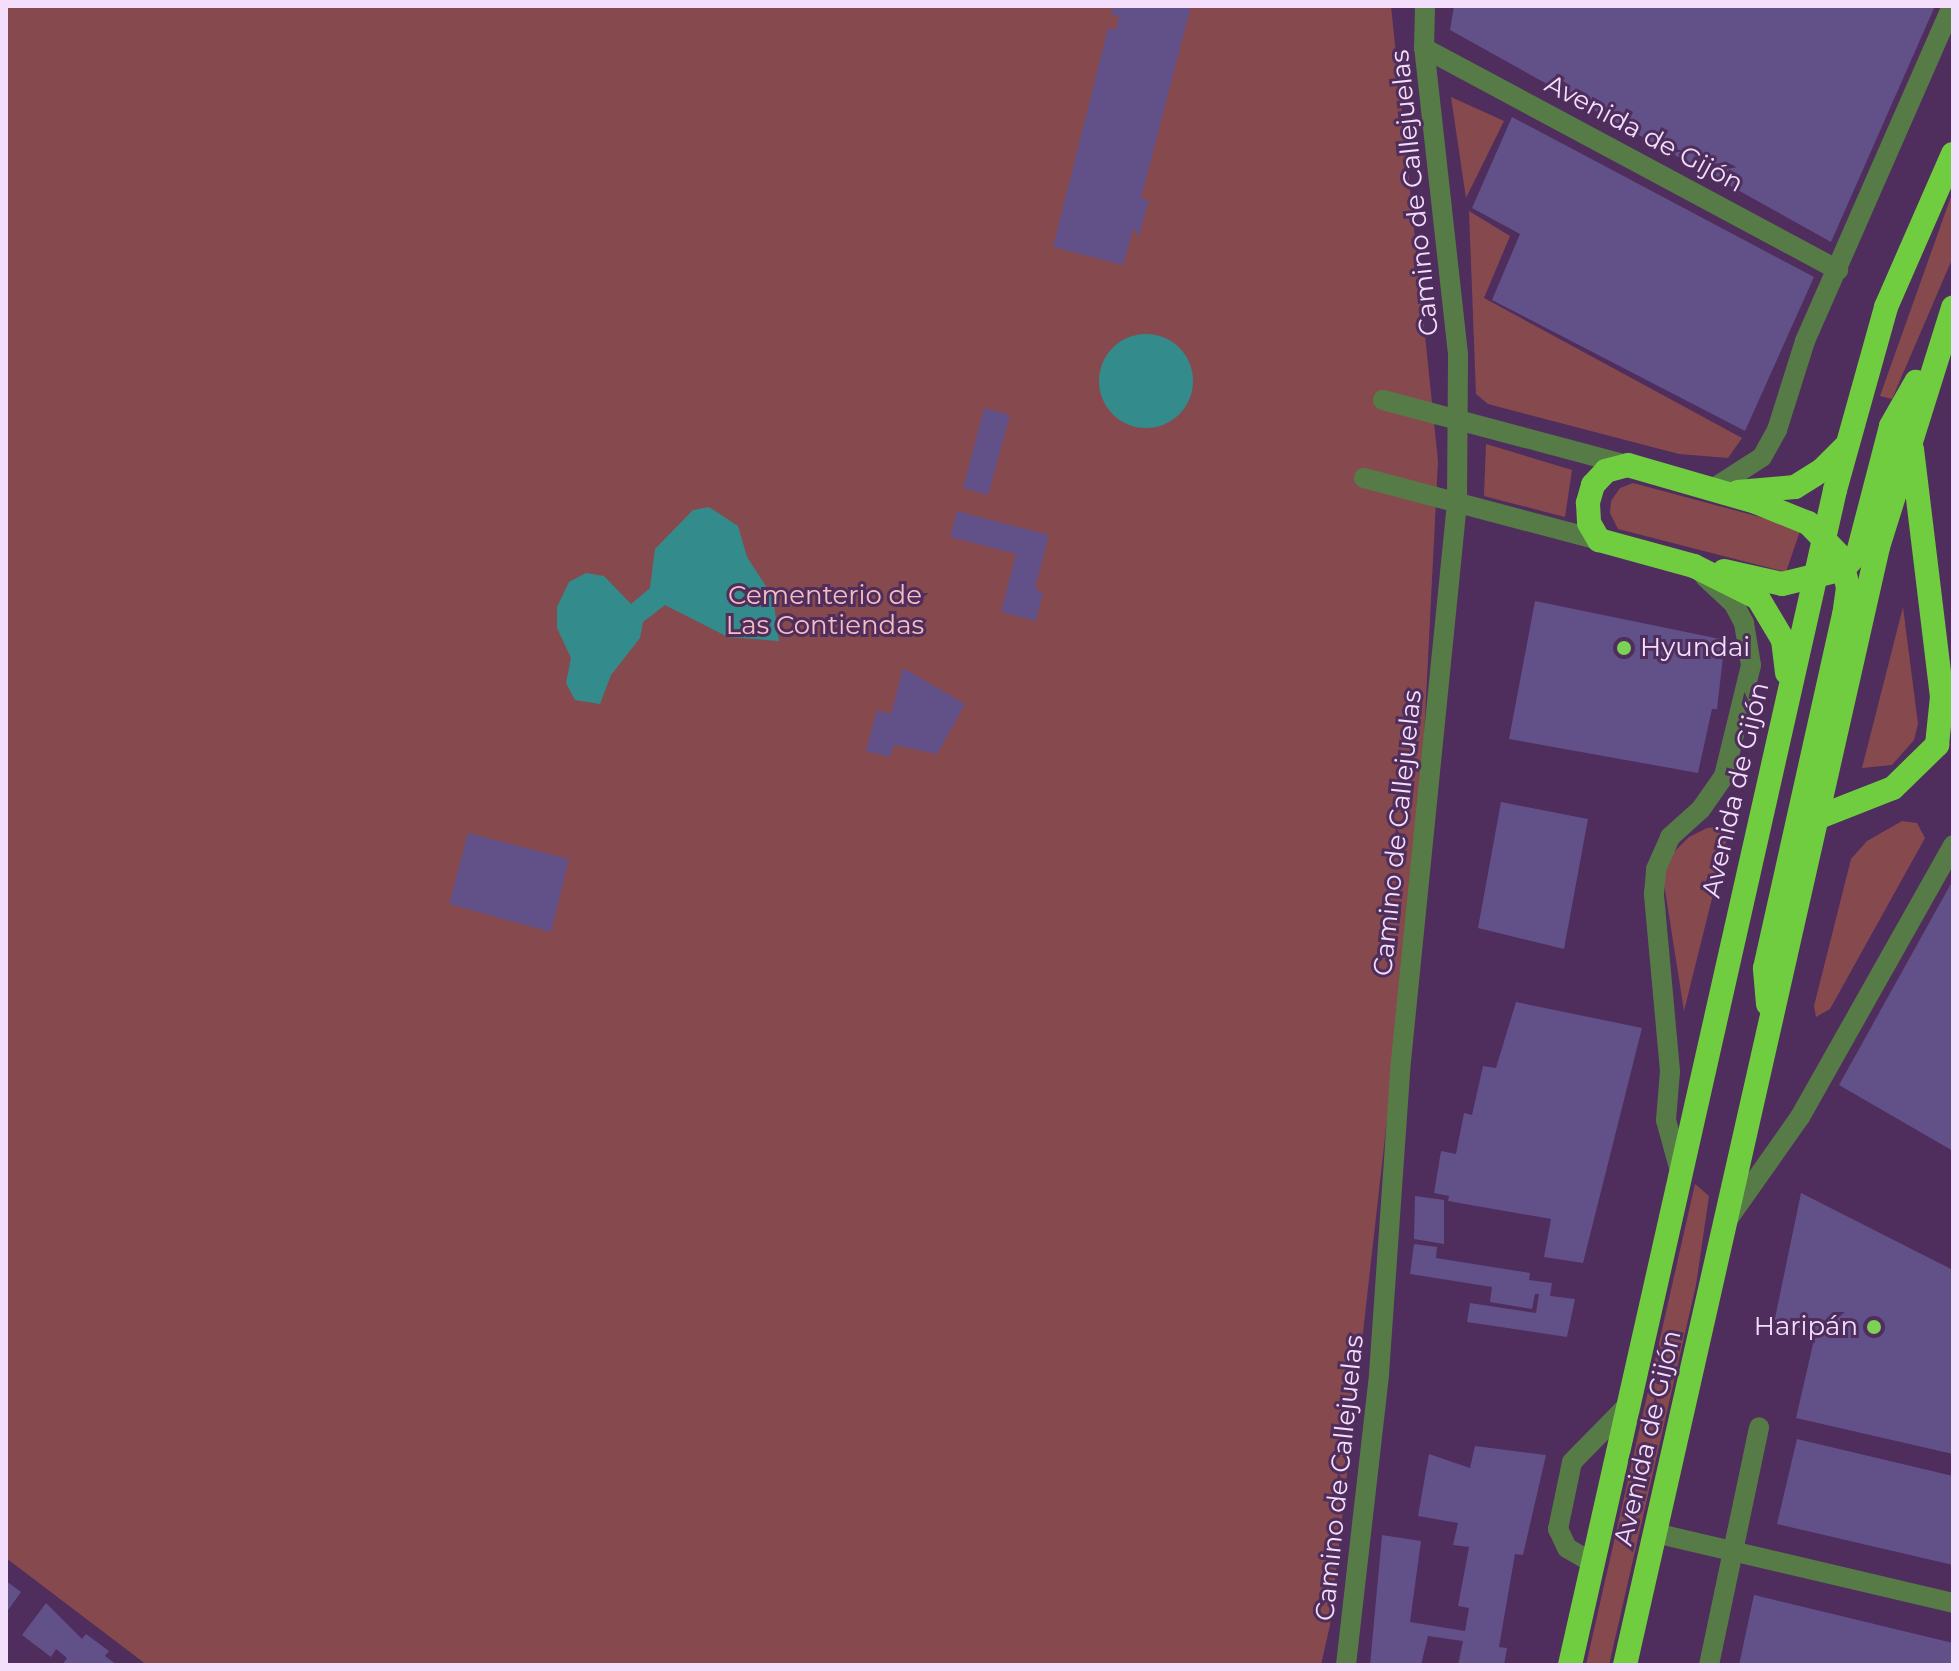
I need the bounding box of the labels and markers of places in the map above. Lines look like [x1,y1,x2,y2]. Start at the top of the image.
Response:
place label: Hyundai [1640,632,1750,664]
marker: Hyundai [1615,639,1633,657]
place label: Haripán [1754,1311,1858,1343]
marker: Haripán [1865,1318,1883,1336]

